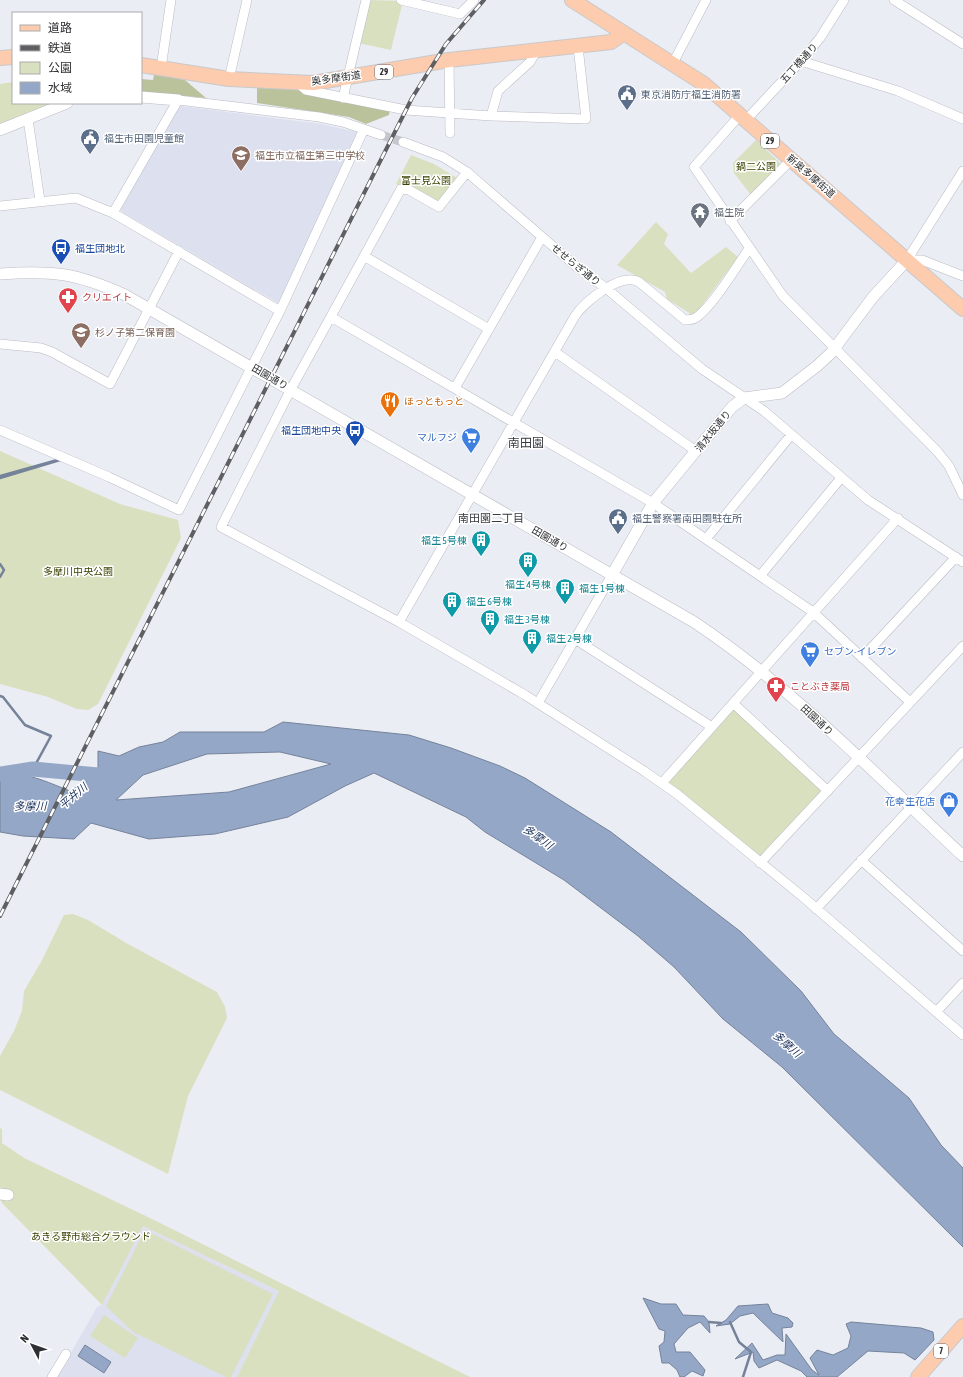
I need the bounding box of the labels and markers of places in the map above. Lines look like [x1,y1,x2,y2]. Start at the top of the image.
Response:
public building icon: 東京消防庁福生消防署 [616,83,638,111]
place label: 東京消防庁福生消防署 [641,89,741,100]
public building icon: 福生市田園児童館 [79,127,101,155]
place label: 福生市田園児童館 [104,133,184,144]
school or university icon: 福生市立福生第三中学校 [230,144,252,172]
place label: 福生市立福生第三中学校 [255,150,365,161]
temple icon: 福生院 [689,201,711,229]
place label: 福生院 [714,207,744,218]
bus stop icon: 福生団地北 [50,237,72,265]
place label: 福生団地北 [75,243,125,254]
pharmacy icon: クリエイト [57,286,79,314]
place label: クリエイト [82,292,132,303]
school or university icon: 杉ノ子第二保育園 [70,321,92,349]
place label: 杉ノ子第二保育園 [95,327,175,338]
restaurant icon: ほっともっと [379,390,401,418]
place label: ほっともっと [404,396,464,407]
bus stop icon: 福生団地中央 [344,419,366,447]
place label: 福生団地中央 [281,425,342,436]
supermarket icon: マルフジ [460,426,482,454]
place label: マルフジ [417,432,457,443]
public building icon: 福生警察署南田園駐在所 [607,507,629,535]
place label: 福生警察署南田園駐在所 [632,513,742,524]
building icon: 福生 5号棟 [470,529,492,557]
place label: 福生 5号棟 [421,535,467,546]
building icon: 福生 4号棟 [517,550,539,578]
building icon: 福生 1号棟 [554,577,576,605]
place label: 福生 4号棟 [505,579,551,590]
place label: 福生 1号棟 [579,583,625,594]
building icon: 福生 6号棟 [441,590,463,618]
place label: 福生 6号棟 [466,596,512,607]
building icon: 福生 3号棟 [479,608,501,636]
place label: 福生 3号棟 [504,614,550,625]
building icon: 福生 2号棟 [521,627,543,655]
place label: 福生 2号棟 [546,633,592,644]
supermarket icon: セブン-イレブン [799,640,821,668]
place label: セブン-イレブン [824,646,897,657]
pharmacy icon: ことぶき薬局 [765,675,787,703]
place label: ことぶき薬局 [790,681,850,692]
shop icon: 花幸生花店 [938,790,960,818]
place label: 花幸生花店 [885,796,935,807]

